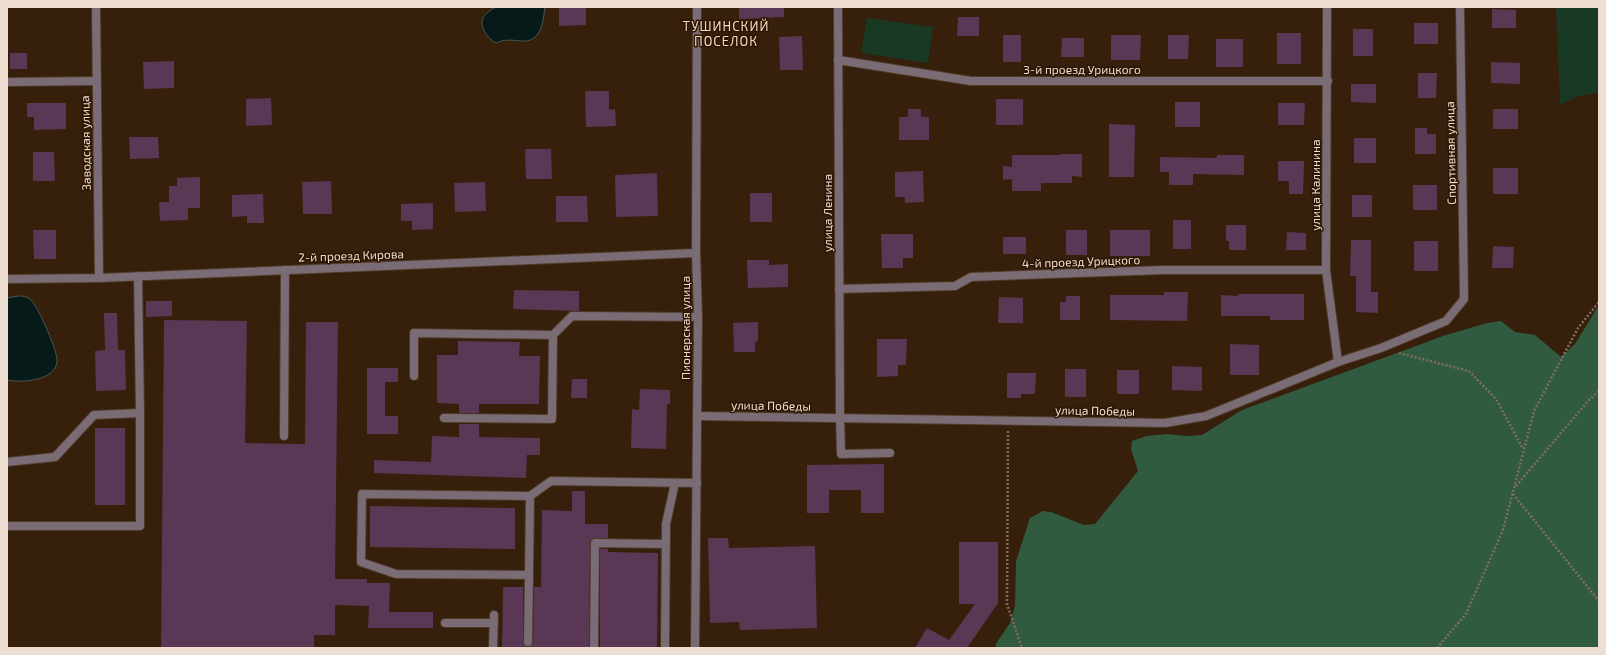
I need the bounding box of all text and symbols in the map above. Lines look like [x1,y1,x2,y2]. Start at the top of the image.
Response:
district label: ТУШИНСКИЙ ПОСЕЛОК [683,18,769,49]
street label: 3-й проезд Урицкого [1023,62,1141,76]
street label: Заводская улица [77,95,94,191]
street label: Спортивная улица [1442,101,1459,205]
street label: улица Калинина [1308,139,1323,231]
street label: улица Ленина [820,174,835,252]
street label: 2-й проезд Кирова [298,246,404,264]
street label: 4-й проезд Урицкого [1022,252,1141,270]
street label: Пионерская улица [678,276,693,380]
street label: улица Победы [731,397,811,414]
street label: улица Победы [1055,402,1135,419]

